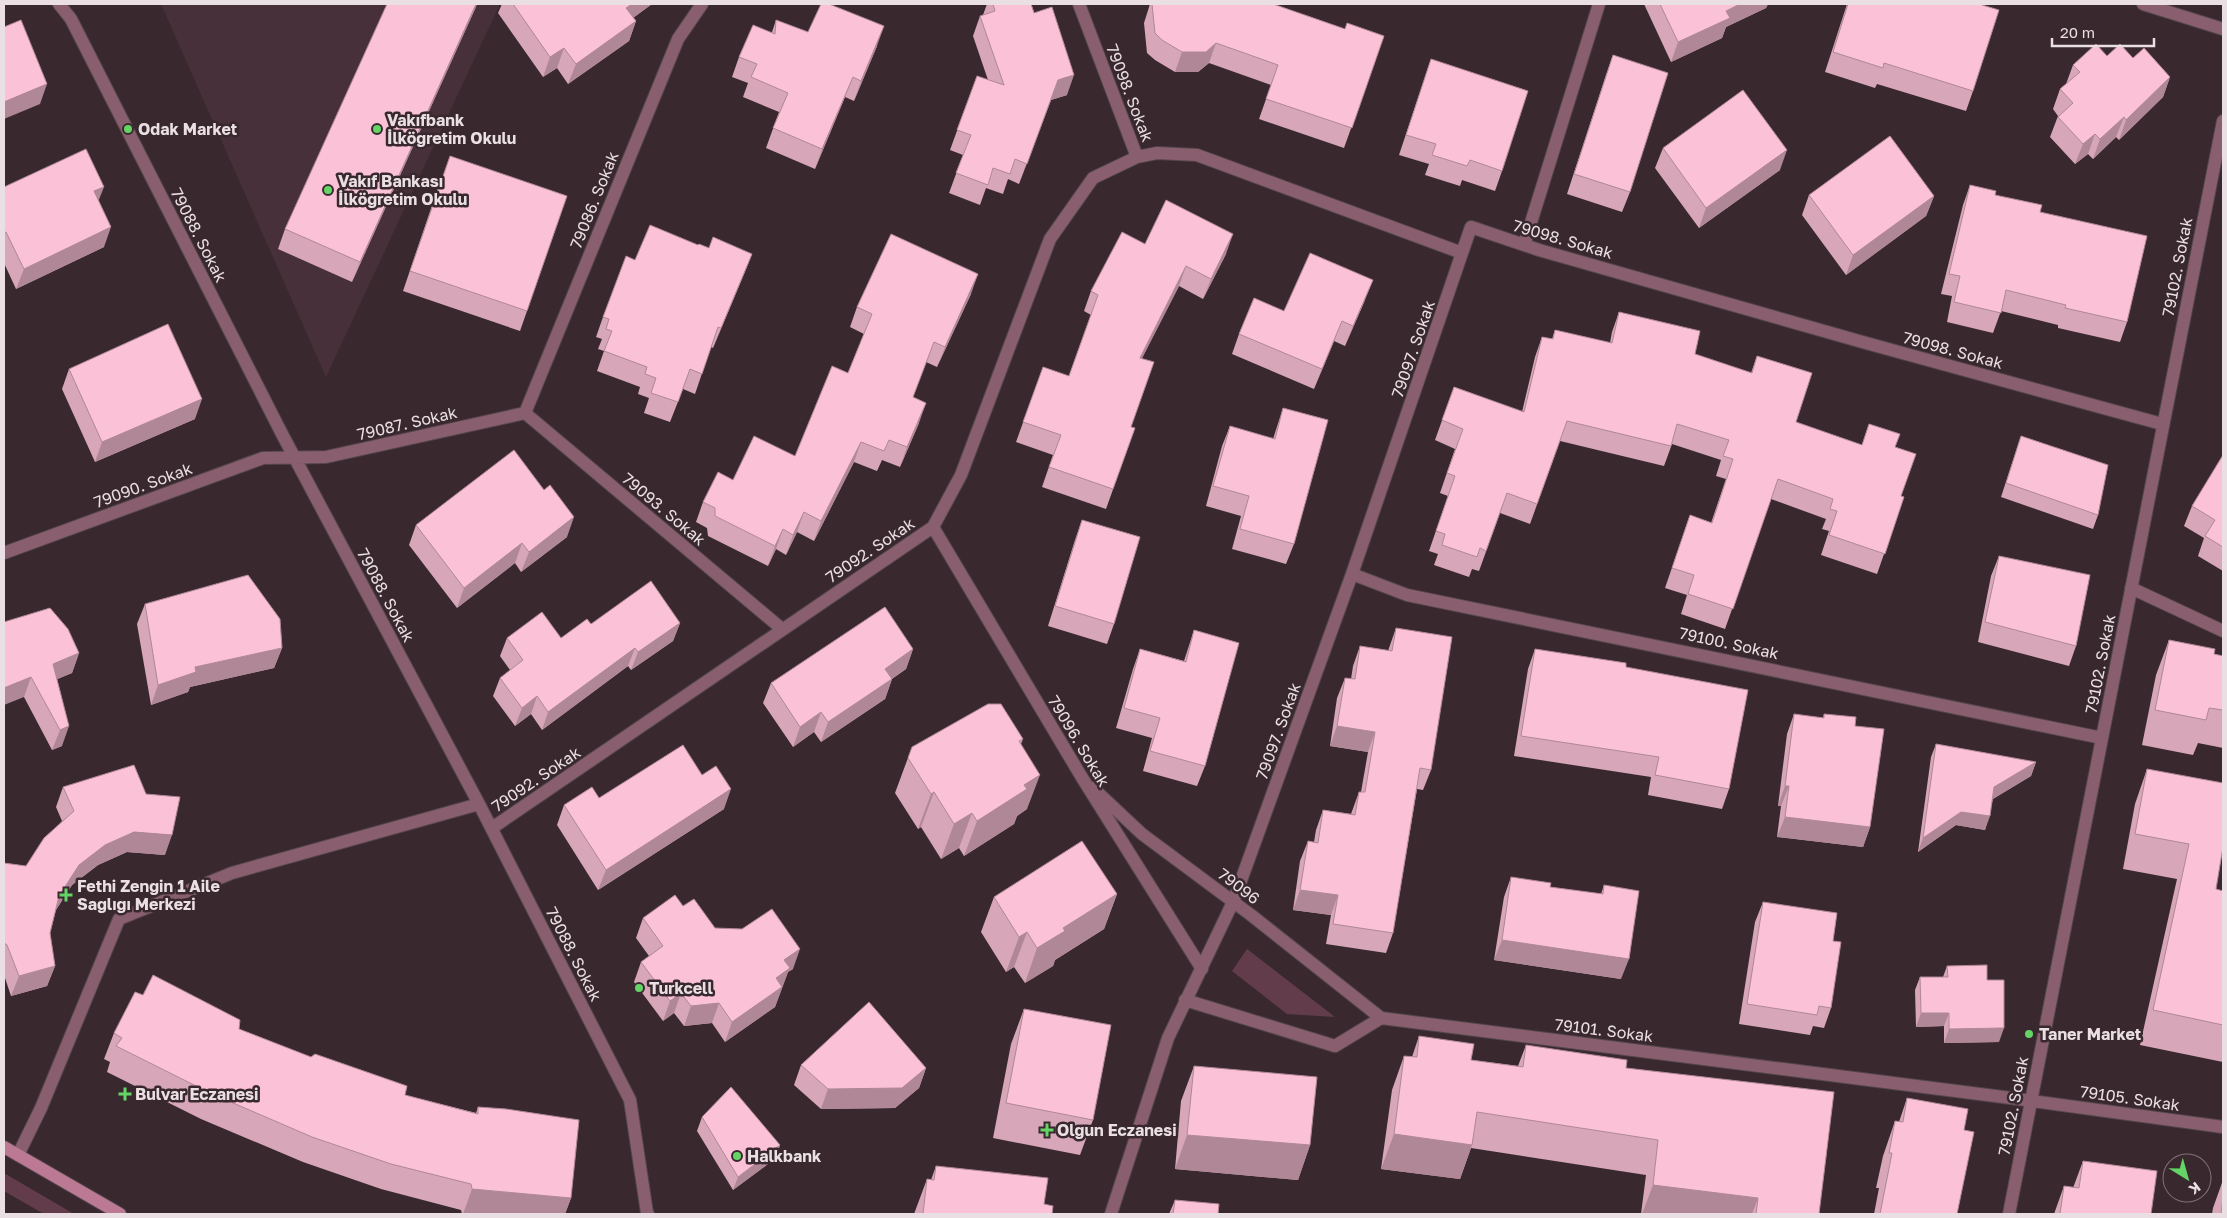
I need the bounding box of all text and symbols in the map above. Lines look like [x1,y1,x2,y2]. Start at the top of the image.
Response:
scale bar [2052,15,2154,47]
text: 20 m [2060,23,2095,41]
street label: 79098. Sokak [1102,41,1158,145]
place label: Vakıfbank İlköğretim Okulu [387,110,516,148]
place label: Odak Market [138,119,237,139]
marker: Odak Market [122,123,134,135]
marker: Vakıfbank İlköğretim Okulu [371,123,383,135]
street label: 79086. Sokak [565,148,623,252]
place label: Vakıf Bankası İlköğretim Okulu [338,171,467,209]
street label: 79088. Sokak [167,184,231,286]
marker: Vakıf Bankası İlköğretim Okulu [322,184,334,196]
street label: 79098. Sokak [1511,215,1615,263]
street label: 79102. Sokak [2158,216,2196,318]
street label: 79097. Sokak [1387,298,1439,400]
street label: 79098. Sokak [1901,327,2005,373]
street label: 79087. Sokak [355,402,459,444]
street label: 79090. Sokak [91,458,195,512]
street label: 79093. Sokak [618,468,710,550]
street label: 79092. Sokak [822,513,918,587]
street label: 79088. Sokak [353,545,419,645]
street label: 79102. Sokak [2081,613,2119,715]
street label: 79100. Sokak [1677,623,1781,663]
street label: 79097. Sokak [1251,680,1305,782]
street label: 79096. Sokak [1044,692,1114,790]
street label: 79092. Sokak [488,742,584,816]
street label: 79096 [1214,864,1264,908]
place label: Fethi Zengin 1 Aile Saglıgı Merkezi [77,876,220,914]
marker: Fethi Zengin 1 Aile Saglıgı Merkezi [59,888,73,902]
street label: 79088. Sokak [542,903,606,1005]
place label: Turkcell [649,978,713,998]
marker: Turkcell [633,982,645,994]
street label: 79101. Sokak [1554,1014,1654,1046]
place label: Taner Market [2039,1024,2141,1044]
marker: Taner Market [2023,1028,2035,1040]
street label: 79102. Sokak [1994,1055,2032,1157]
street label: 79105. Sokak [2079,1081,2181,1115]
place label: Bulvar Eczanesi [135,1084,258,1104]
marker: Bulvar Eczanesi [119,1088,131,1100]
place label: Olgun Eczanesi [1057,1120,1177,1140]
marker: Olgun Eczanesi [1041,1124,1053,1136]
place label: Halkbank [747,1146,822,1166]
marker: Halkbank [731,1150,743,1162]
north arrow [2162,1153,2212,1203]
text: K [2186,1179,2204,1199]

